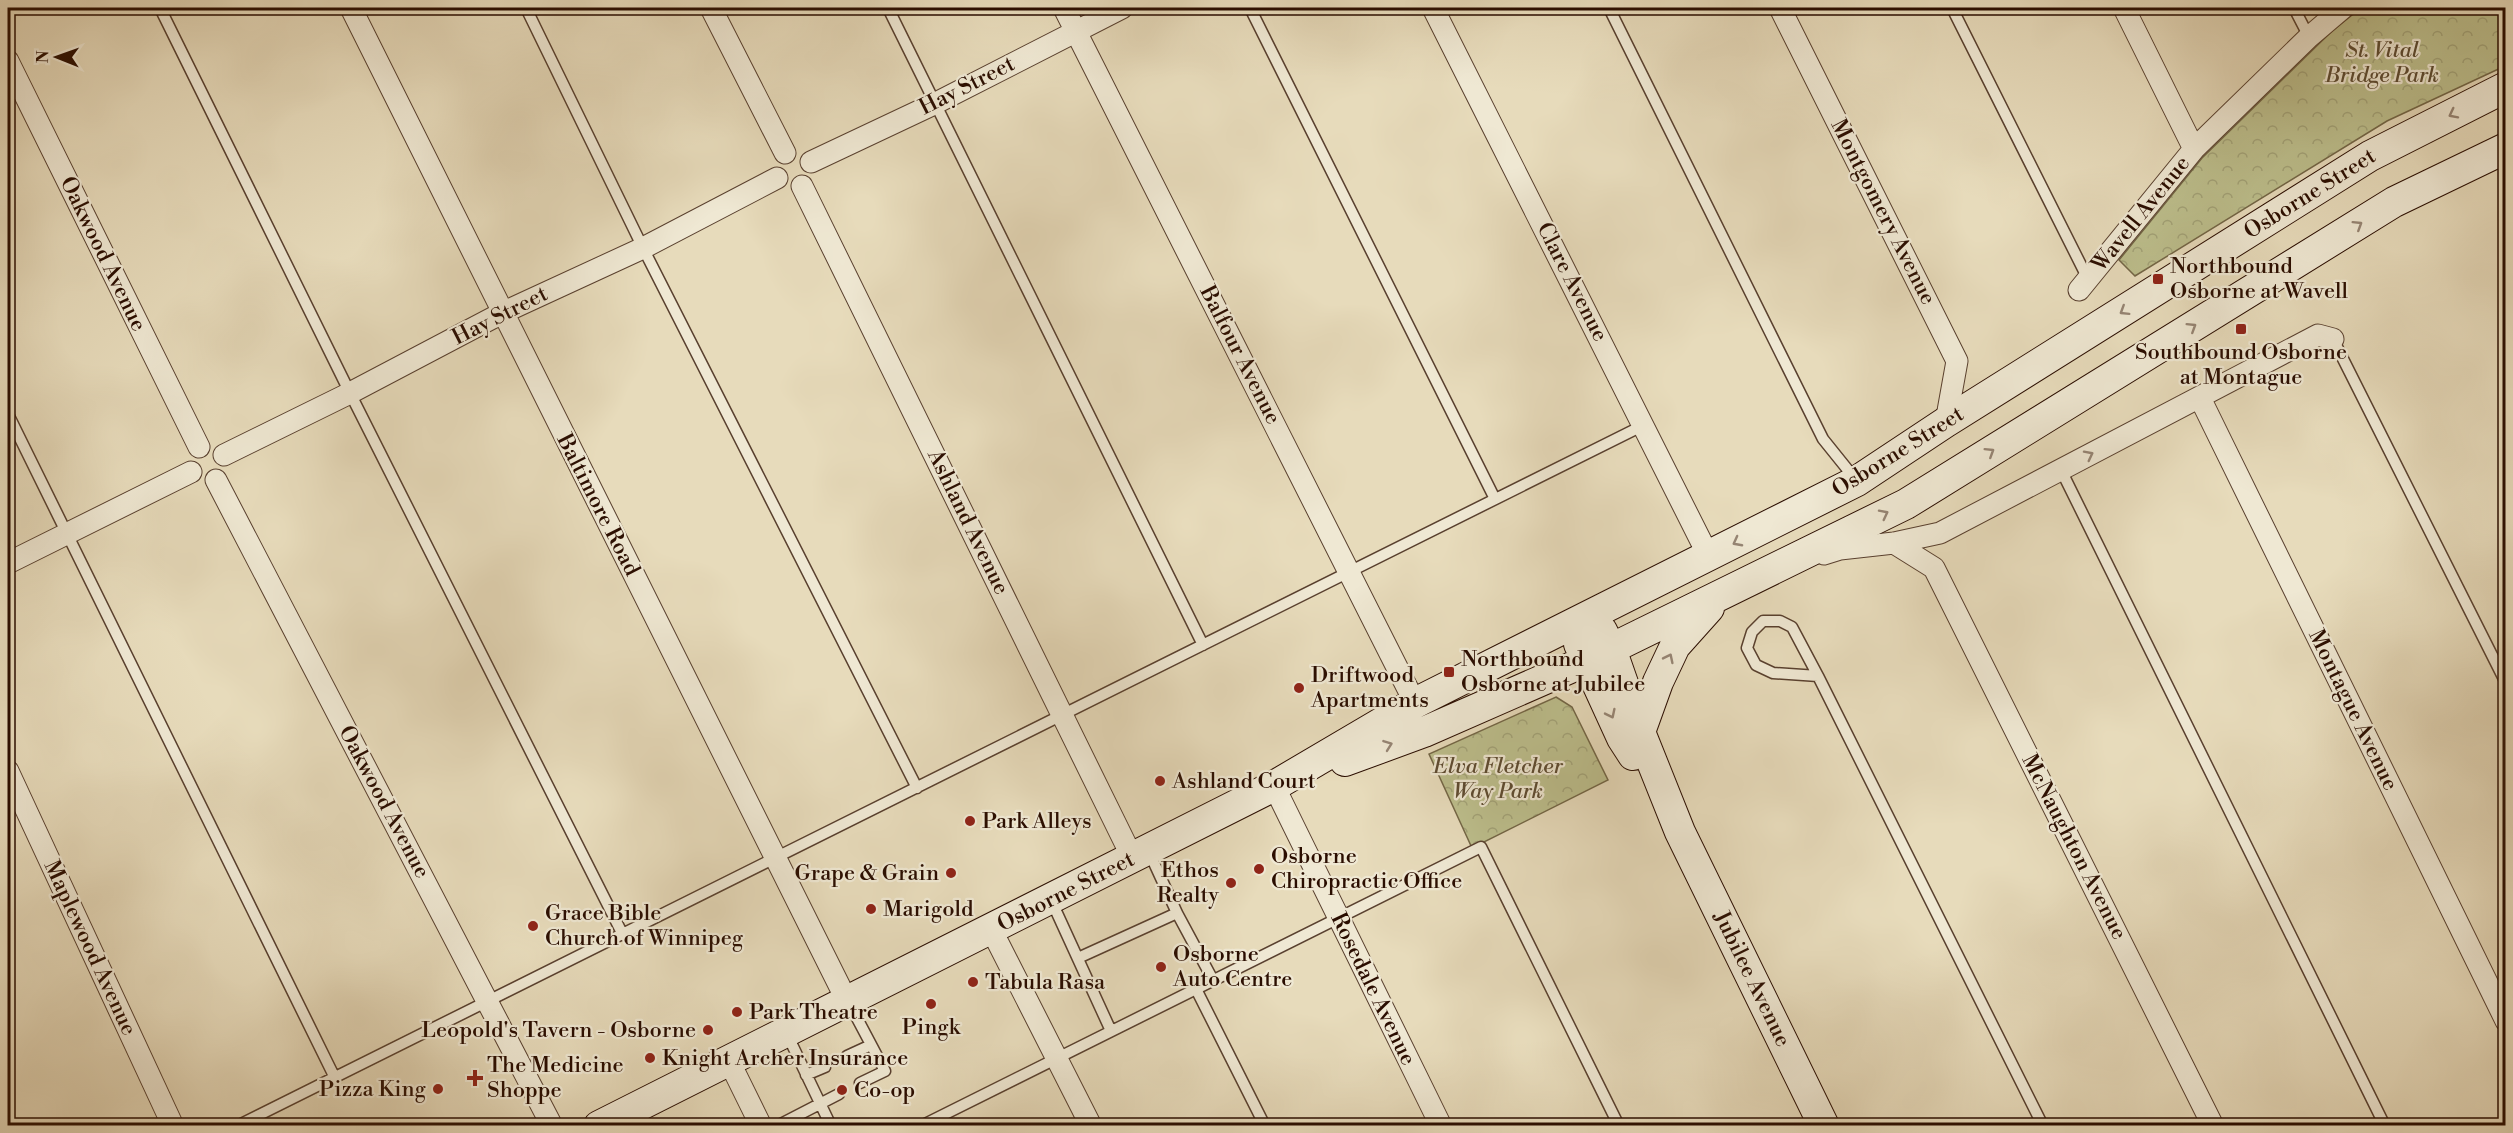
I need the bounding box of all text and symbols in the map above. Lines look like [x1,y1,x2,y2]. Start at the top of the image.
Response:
north arrow [27,27,87,87]
park label: St. Vital Bridge Park [2324,37,2439,89]
text: N [33,50,53,63]
street label: Hay Street [915,50,1019,122]
one-way arrow [2449,106,2460,118]
street label: Montgomery Avenue [1824,115,1942,309]
street label: Osborne Street [2239,143,2381,245]
street label: Wavell Avenue [2085,151,2196,278]
street label: Oakwood Avenue [54,172,152,336]
street label: Clare Avenue [1530,218,1614,346]
one-way arrow [2352,220,2362,232]
place label: Northbound Osborne at Wavell [2170,253,2349,305]
marker: Northbound Osborne at Wavell [2151,272,2165,286]
street label: Hay Street [448,280,552,352]
street label: Balfour Avenue [1193,280,1287,429]
one-way arrow [2120,303,2130,315]
marker: Southbound Osborne at Montague [2234,322,2248,336]
one-way arrow [2186,323,2196,335]
place label: Southbound Osborne at Montague [2135,339,2347,391]
street label: Osborne Street [1827,401,1969,503]
street label: Baltimore Road [550,429,646,581]
street label: Ashland Avenue [921,444,1015,599]
one-way arrow [1984,447,1994,459]
one-way arrow [2083,451,2094,463]
one-way arrow [1878,510,1889,522]
one-way arrow [1733,535,1744,546]
street label: Montague Avenue [2302,625,2404,795]
place label: Northbound Osborne at Jubilee [1461,646,1645,698]
one-way arrow [1662,654,1674,665]
place label: Driftwood Apartments [1310,662,1429,714]
marker: Northbound Osborne at Jubilee [1442,665,1456,679]
marker: Driftwood Apartments [1292,681,1306,695]
one-way arrow [1603,708,1615,719]
street label: Oakwood Avenue [332,721,436,883]
one-way arrow [1383,739,1393,752]
street label: McNaughton Avenue [2015,750,2133,944]
park label: Elva Fletcher Way Park [1432,753,1563,805]
place label: Ashland Court [1171,768,1316,795]
marker: Ashland Court [1153,774,1167,788]
place label: Park Alleys [982,808,1092,835]
marker: Park Alleys [963,814,977,828]
place label: Osborne Chiropractic Office [1271,843,1462,895]
street label: Osborne Street [993,846,1139,938]
street label: Maplewood Avenue [38,856,142,1040]
place label: Ethos Realty [1157,857,1219,909]
place label: Grape & Grain [795,860,939,887]
marker: Osborne Chiropractic Office [1252,862,1266,876]
marker: Grape & Grain [944,866,958,880]
marker: Ethos Realty [1224,876,1238,890]
place label: Marigold [883,896,974,923]
place label: Grace Bible Church of Winnipeg [545,900,744,952]
marker: Marigold [864,902,878,916]
street label: Jubilee Avenue [1707,906,1796,1051]
street label: Rosedale Avenue [1324,908,1422,1070]
marker: Grace Bible Church of Winnipeg [526,919,540,933]
place label: Osborne Auto Centre [1172,941,1292,993]
marker: Osborne Auto Centre [1154,960,1168,974]
place label: Tabula Rasa [985,969,1106,996]
marker: Tabula Rasa [966,975,980,989]
marker: Pingk [924,997,938,1011]
place label: Park Theatre [749,999,878,1026]
marker: Park Theatre [730,1005,744,1019]
place label: Pingk [902,1014,962,1041]
place label: Leopold's Tavern - Osborne [421,1017,696,1044]
marker: Leopold's Tavern - Osborne [701,1023,715,1037]
place label: Knight Archer Insurance [662,1045,908,1072]
marker: Knight Archer Insurance [643,1051,657,1065]
place label: The Medicine Shoppe [487,1052,624,1104]
marker: The Medicine Shoppe [468,1071,482,1085]
place label: Pizza King [319,1076,427,1103]
place label: Co-op [854,1077,915,1104]
marker: Pizza King [431,1082,445,1096]
marker: Co-op [835,1083,849,1097]

